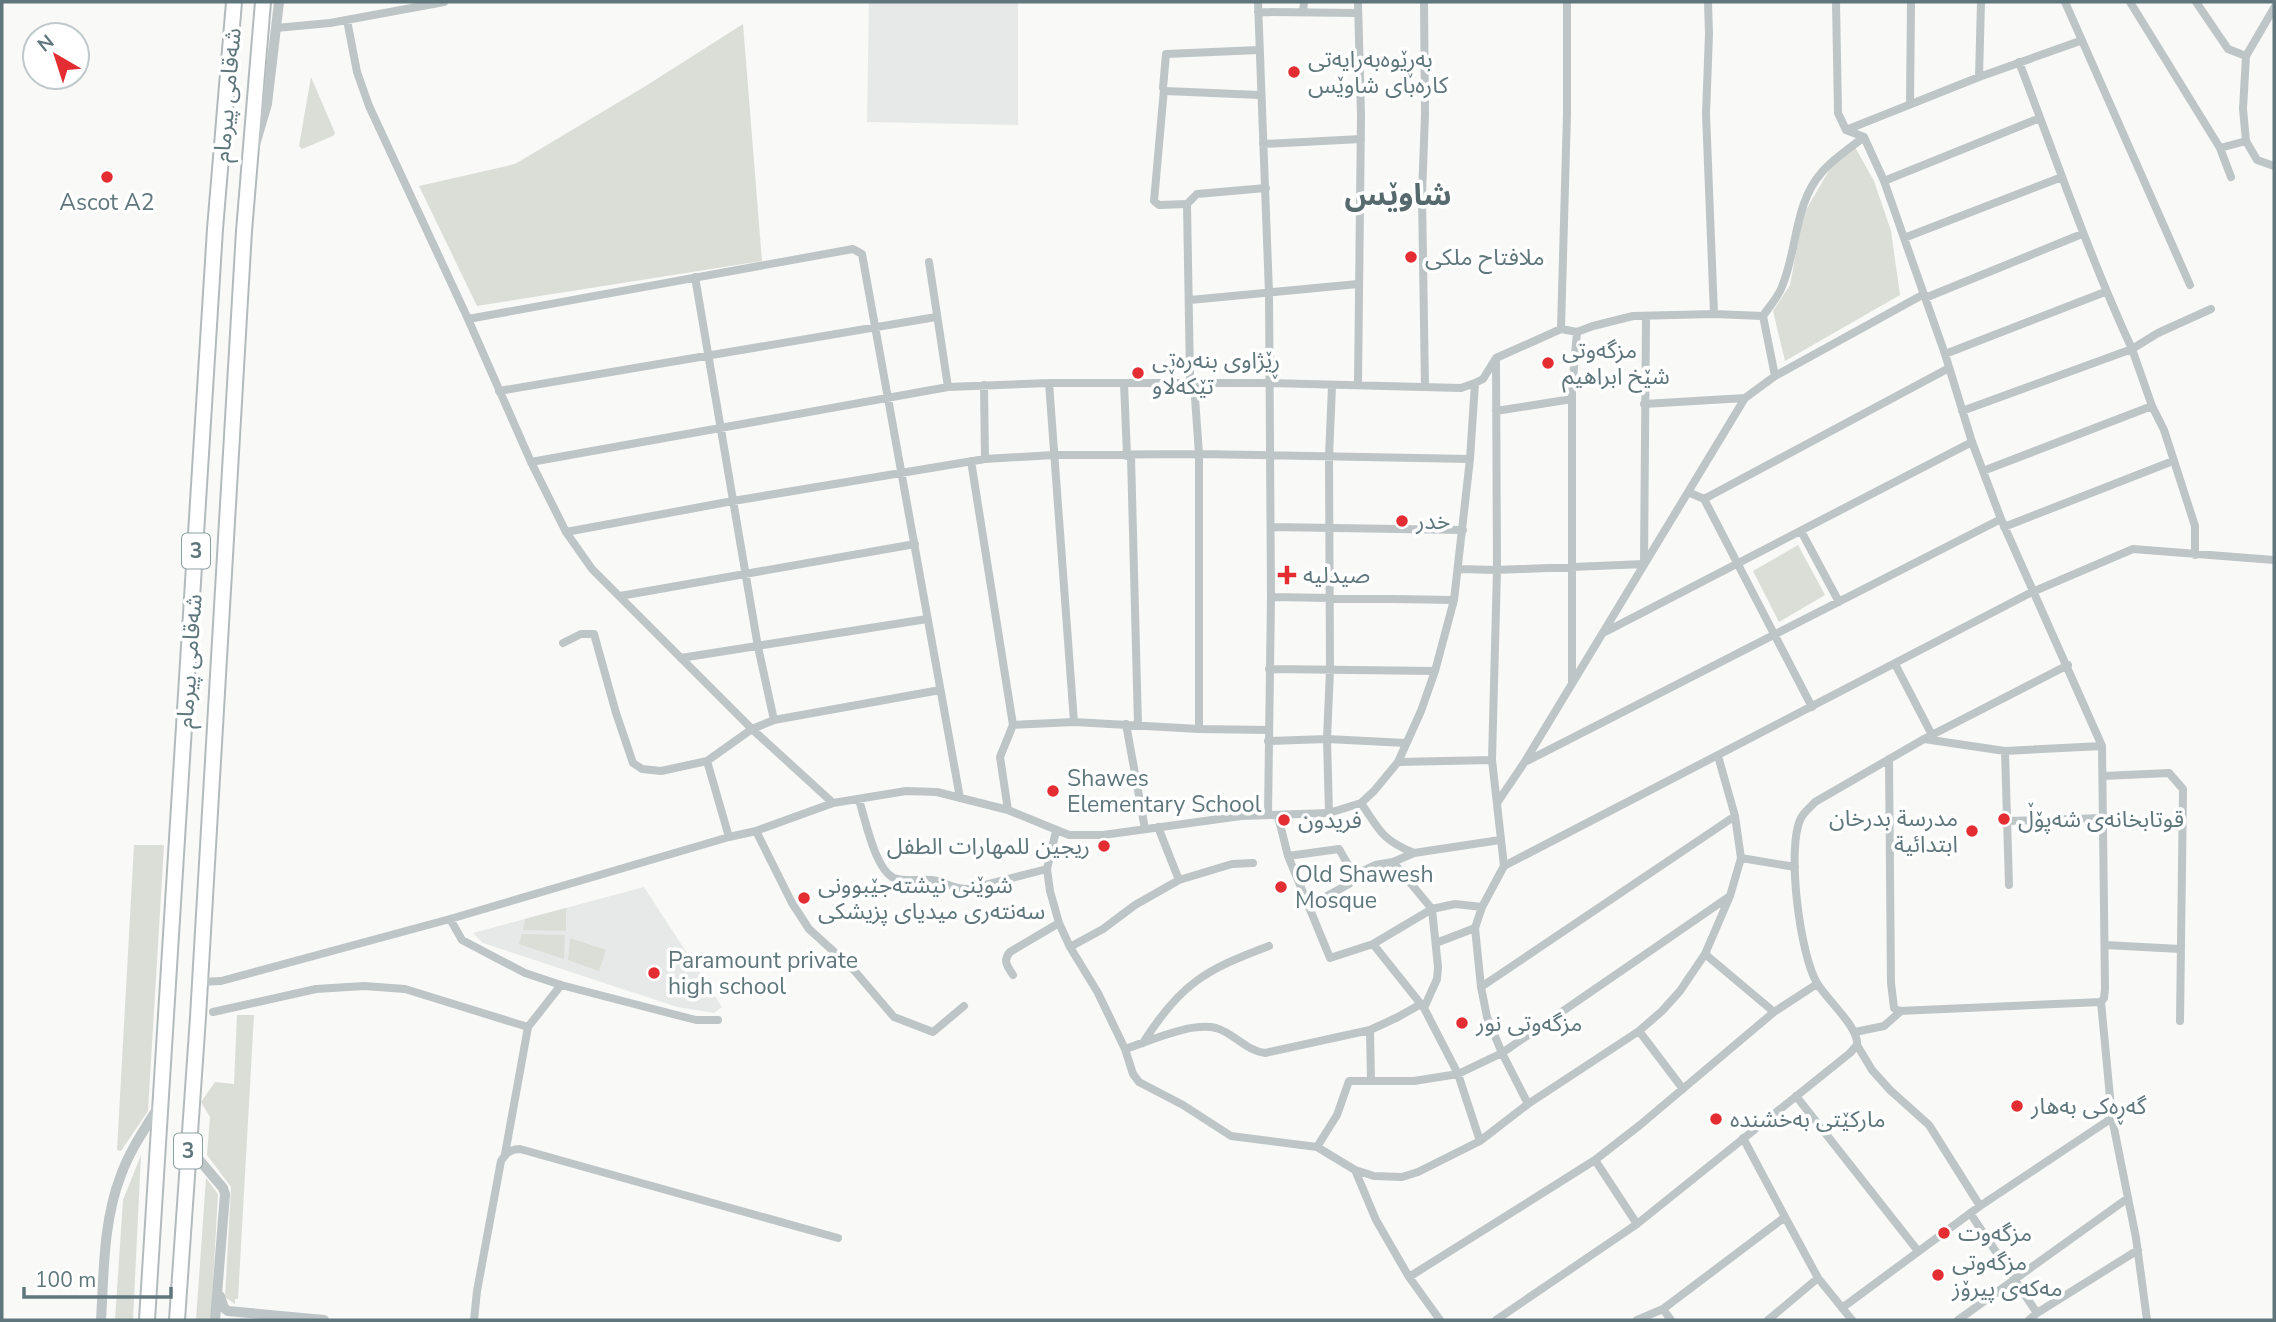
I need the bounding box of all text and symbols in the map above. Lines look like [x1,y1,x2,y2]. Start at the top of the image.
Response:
north arrow [21,21,91,91]
street label: شەقامی پیرمام [206,27,251,164]
text: N [32,29,60,58]
place label: بەڕێوەبەرایەتی کارەبای شاوێس [1308,44,1449,101]
marker: بەڕێوەبەرایەتی کارەبای شاوێس [1286,64,1302,80]
marker: Ascot A2 [99,169,115,185]
district label: شاوێس [1345,175,1451,216]
place label: Ascot A2 [59,187,155,218]
place label: ملافتاح ملکی [1425,242,1545,274]
marker: ملافتاح ملکی [1403,249,1419,265]
place label: مزگەوتی شێخ ابراهیم [1562,335,1670,393]
place label: ڕێژاوی بنەرەتی تێکەڵاو [1152,345,1280,402]
marker: مزگەوتی شێخ ابراهیم [1540,355,1556,371]
marker: ڕێژاوی بنەرەتی تێکەڵاو [1130,365,1146,381]
place label: خدر [1415,506,1450,537]
marker: خدر [1394,513,1410,529]
road number: 3 [182,534,210,568]
place label: صیدلیە [1303,560,1370,591]
marker: صیدلیە [1277,565,1297,585]
street label: شەقامی پیرمام [169,593,212,729]
place label: Shawes Elementary School [1067,763,1262,820]
marker: Shawes Elementary School [1045,783,1061,799]
place label: قوتابخانەی شەپۆڵ [2018,802,2184,835]
place label: مدرسة بدرخان ابتدائية [1829,803,1958,860]
place label: فريدون [1298,805,1362,836]
marker: قوتابخانەی شەپۆڵ [1996,811,2012,827]
marker: فريدون [1276,812,1292,828]
marker: مدرسة بدرخان ابتدائية [1964,823,1980,839]
place label: ريجين للمهارات الطفل [887,831,1090,862]
marker: ريجين للمهارات الطفل [1096,838,1112,854]
place label: Old Shawesh Mosque [1295,859,1433,916]
place label: شوێنی نیشتەجێبوونی سەنتەری میدیای پزیشکی [818,870,1045,927]
marker: Old Shawesh Mosque [1273,879,1289,895]
marker: شوێنی نیشتەجێبوونی سەنتەری میدیای پزیشکی [796,890,812,906]
place label: Paramount private high school [668,945,858,1002]
marker: Paramount private high school [646,965,662,981]
place label: مزگەوتی نور [1475,1008,1582,1039]
marker: مزگەوتی نور [1454,1015,1470,1031]
place label: گەڕەکی بەهار [2030,1091,2147,1125]
marker: گەڕەکی بەهار [2009,1098,2025,1114]
place label: مارکێتی بەخشندە [1730,1104,1886,1135]
marker: مارکێتی بەخشندە [1708,1111,1724,1127]
road number: 3 [174,1134,202,1168]
place label: مزگەوت [1958,1218,2032,1249]
marker: مزگەوت [1936,1225,1952,1241]
place label: مزگەوتی مەکەی پیرۆز [1951,1247,2063,1304]
scale bar [24,1256,172,1300]
text: 100 m [35,1266,96,1294]
marker: مزگەوتی مەکەی پیرۆز [1930,1267,1946,1283]

